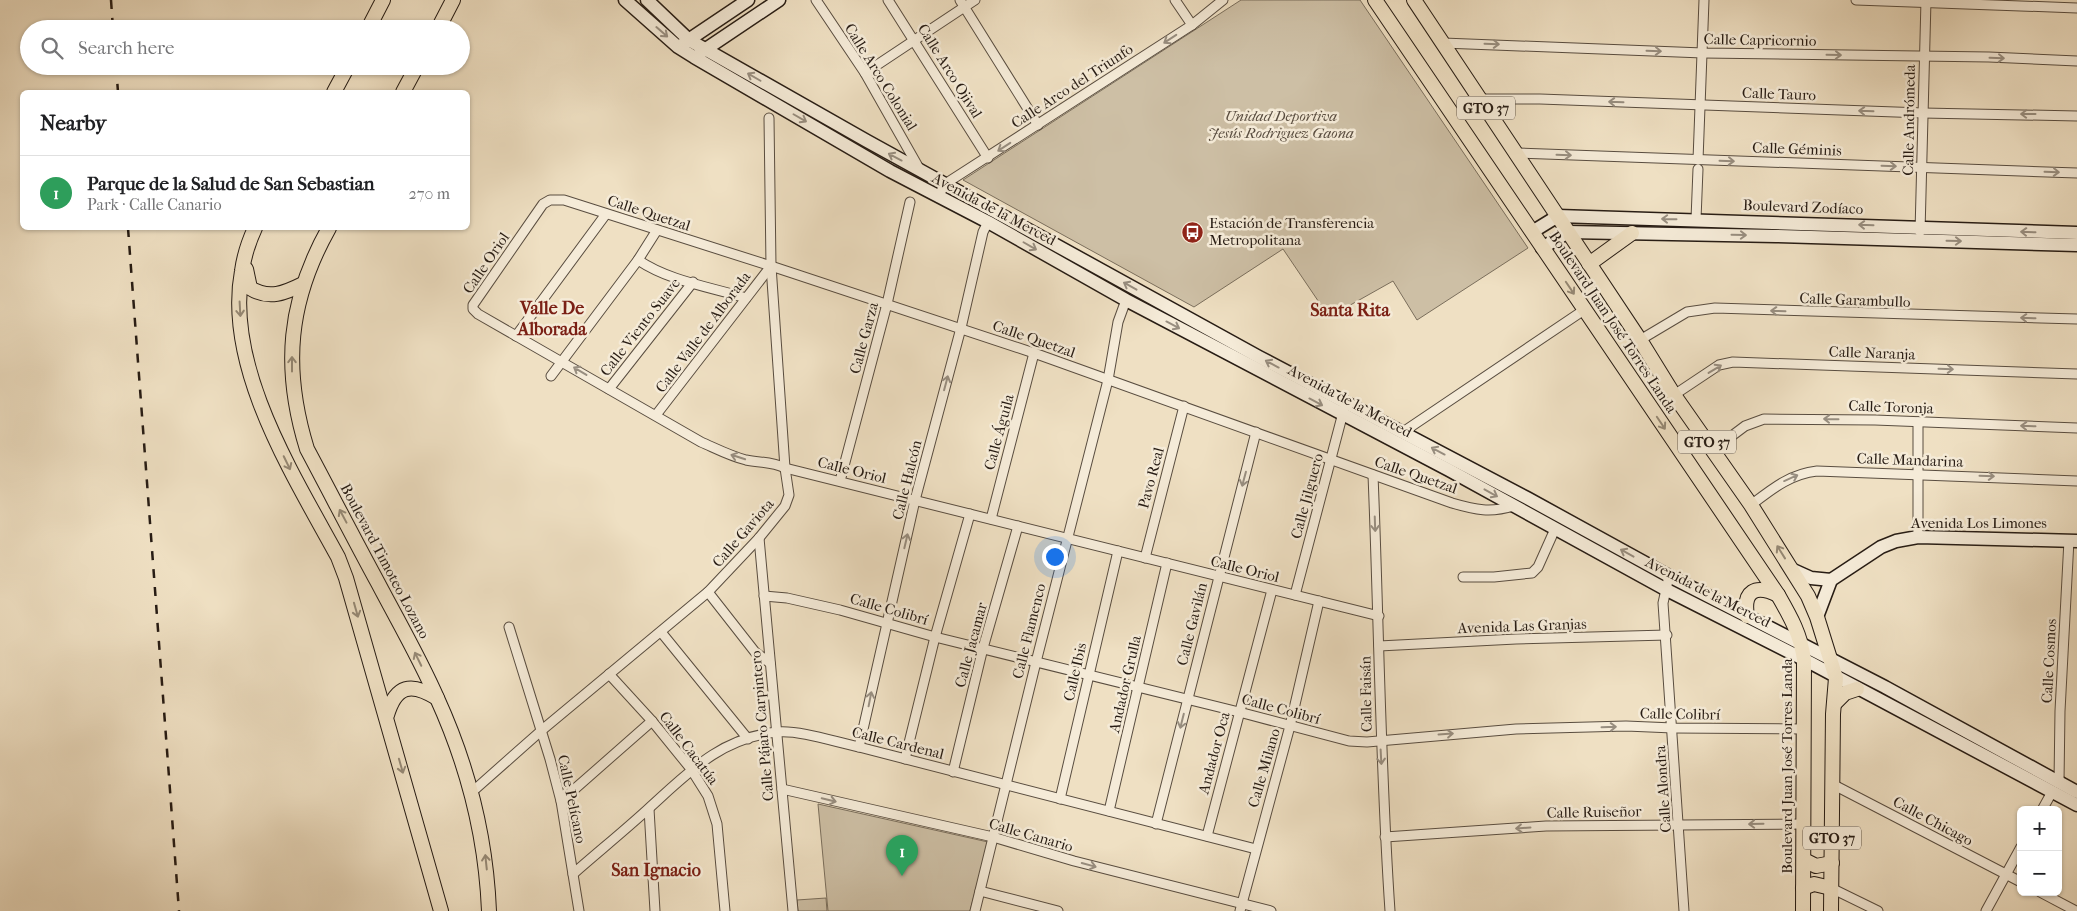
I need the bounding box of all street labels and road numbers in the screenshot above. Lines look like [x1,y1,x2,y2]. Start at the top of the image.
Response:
street label: Calle Arco Colonial [841,20,921,134]
street label: Calle Arco Ojival [914,21,986,121]
street label: Calle Capricornio [1703,30,1817,50]
street label: Calle Arco del Triunfo [1008,40,1137,132]
street label: Calle Andrómeda [1899,63,1919,176]
street label: Calle Tauro [1742,84,1817,104]
road number: GTO 37 [1457,96,1515,120]
street label: Calle Géminis [1752,138,1842,160]
street label: Avenida de la Merced [928,168,1060,250]
street label: Calle Quetzal [605,191,693,235]
street label: Boulevard Zodíaco [1743,196,1864,218]
street label: Boulevard Juan José Torres Landa [1545,228,1681,417]
street label: Calle Oriol [459,229,513,297]
street label: Calle Valle de Alborada [652,267,755,396]
street label: Calle Viento Suave [596,274,684,380]
street label: Calle Garambullo [1799,289,1911,311]
street label: Calle Garza [846,299,882,376]
street label: Calle Quetzal [990,316,1078,362]
street label: Calle Naranja [1828,342,1917,364]
street label: Avenida de la Merced [1284,360,1416,442]
street label: Calle Águila [980,391,1018,472]
street label: Calle Toronja [1848,397,1935,418]
road number: GTO 37 [1678,431,1736,454]
street label: Calle Halcón [888,438,926,522]
street label: Pavo Real [1134,445,1168,511]
street label: Calle Mandarina [1856,449,1965,471]
street label: Calle Jilguero [1287,451,1327,541]
street label: Calle Quetzal [1372,452,1460,498]
street label: Calle Oriol [816,453,888,487]
street label: Boulevard Timoteo Lozano [336,480,434,642]
street label: Calle Gaviota [708,494,778,571]
street label: Avenida Los Limones [1910,514,2047,532]
street label: Calle Oriol [1209,552,1281,586]
street label: Avenida de la Merced [1642,552,1774,632]
street label: Calle Gavilán [1173,580,1211,667]
street label: Calle Flamenco [1008,581,1050,681]
street label: Calle Colibrí [848,589,931,629]
street label: Calle Jacamar [951,600,991,690]
street label: Avenida Las Granjas [1456,615,1587,637]
street label: Calle Cosmos [2038,618,2060,704]
street label: Andador Grulla [1105,632,1145,735]
street label: Calle Ibis [1060,641,1091,703]
street label: Calle Pájaro Carpintero [746,650,778,802]
street label: Calle Faisán [1356,655,1376,732]
street label: Boulevard Juan José Torres Landa [1778,657,1796,874]
street label: Calle Colibrí [1240,690,1323,728]
street label: Calle Colibrí [1640,704,1721,724]
street label: Calle Cacatúa [656,708,723,789]
street label: Andador Oca [1194,709,1234,797]
street label: Calle Cardenal [850,723,946,763]
street label: Calle Milano [1244,726,1284,810]
street label: Calle Alondra [1651,744,1675,833]
street label: Calle Pelícano [554,753,590,845]
street label: Calle Chicago [1890,792,1976,850]
street label: Calle Ruiseñor [1546,802,1642,822]
street label: Calle Canario [987,814,1076,856]
road number: GTO 37 [1803,826,1861,850]

